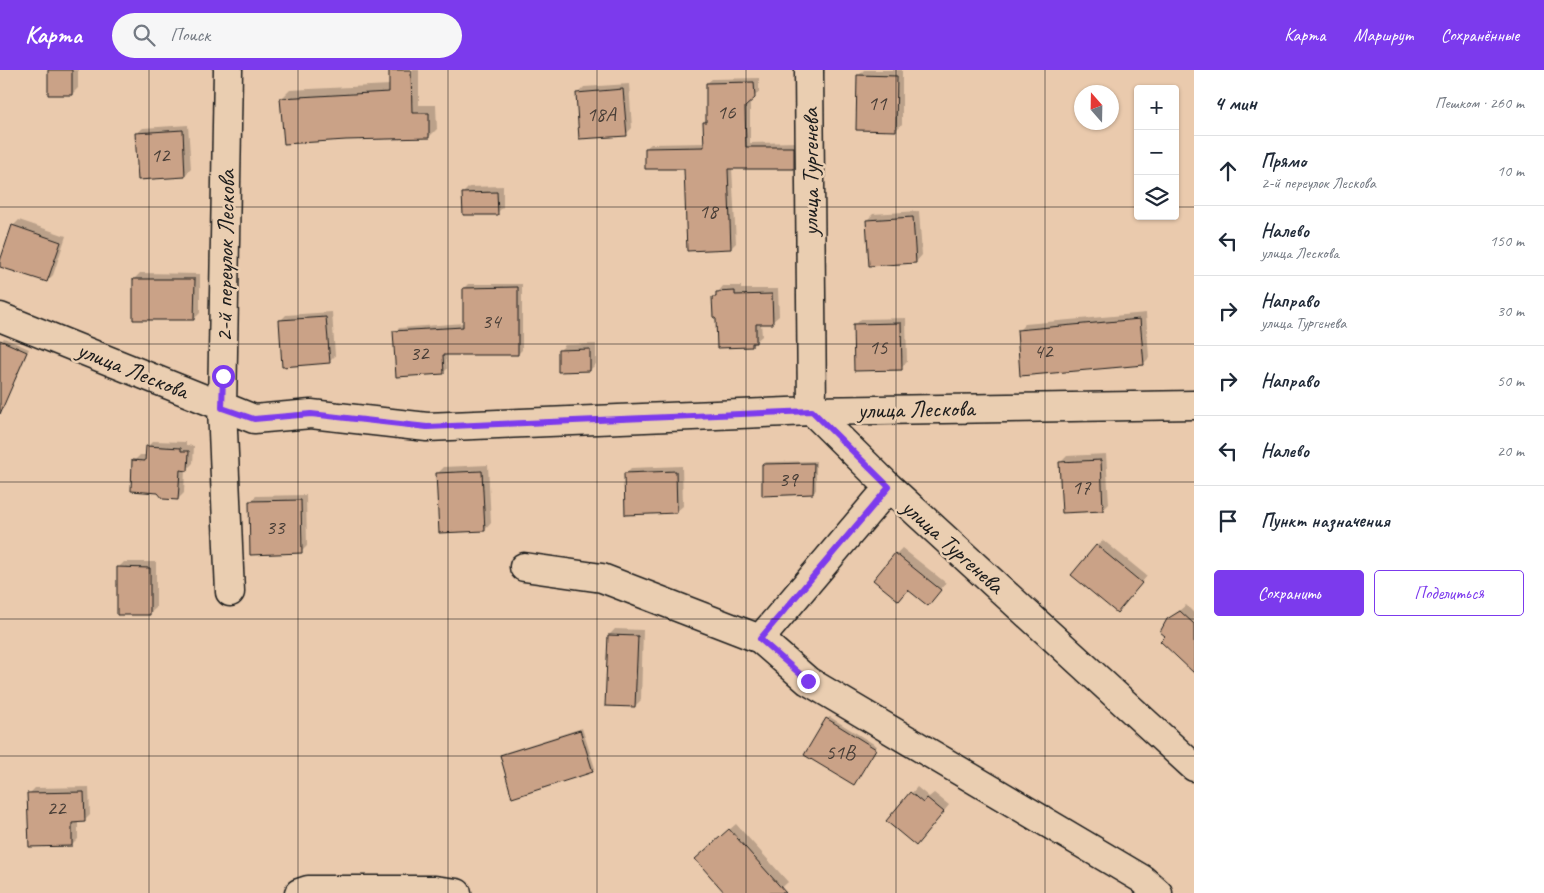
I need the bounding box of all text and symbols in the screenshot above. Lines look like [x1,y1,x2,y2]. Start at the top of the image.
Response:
search box [112,13,462,58]
text: Карта [25,20,82,50]
icon: search [130,21,158,49]
text: Поиск [170,23,210,47]
text: Карта [1284,24,1325,46]
text: Маршрут [1353,24,1413,46]
text: Сохранённые [1441,24,1519,46]
north arrow [1074,85,1119,130]
map controls [1134,85,1179,220]
button: + [1134,85,1179,130]
house number: 11 [868,90,888,116]
text: 4 мин [1214,90,1257,116]
text: Пешком · 260 m [1435,93,1524,113]
house number: 16 [717,99,736,125]
house number: 18А [586,101,617,127]
street label: улица Тургенева [795,107,825,238]
button: − [1134,130,1179,175]
house number: 12 [151,142,171,168]
text: Прямо [1261,149,1306,173]
icon: ahead [1214,157,1242,185]
text: 10 m [1497,161,1524,181]
street label: 2-й переулок Лескова [209,168,242,342]
text: 2-й переулок Лескова [1261,173,1376,193]
button: layers [1134,175,1179,220]
house number: 18 [699,198,720,224]
text: Налево [1261,219,1309,243]
icon: left [1214,227,1242,255]
text: 150 m [1490,231,1524,251]
text: улица Лескова [1261,243,1339,263]
text: Направо [1261,289,1319,313]
icon: right [1214,297,1242,325]
text: 30 m [1497,301,1524,321]
house number: 34 [482,308,503,334]
text: улица Тургенева [1261,313,1346,333]
street label: улица Лескова [71,333,195,407]
house number: 15 [869,334,889,360]
house number: 42 [1034,338,1054,364]
house number: 32 [410,340,430,366]
route start [212,365,235,388]
icon: right [1214,367,1242,395]
text: Направо [1261,369,1319,393]
text: 50 m [1497,371,1524,391]
street label: улица Лескова [855,393,977,425]
icon: left [1214,437,1242,465]
text: Налево [1261,439,1309,463]
text: 20 m [1497,441,1524,461]
house number: 39 [779,466,799,492]
house number: 17 [1072,474,1092,500]
street label: улица Тургенева [894,491,1012,601]
icon: arrive [1214,507,1242,535]
text: Пункт назначения [1261,509,1390,533]
house number: 33 [266,514,286,540]
button: Сохранить [1214,570,1364,616]
button: Поделиться [1374,570,1524,616]
route end [797,670,820,693]
house number: 51В [825,739,857,765]
house number: 22 [47,795,67,821]

